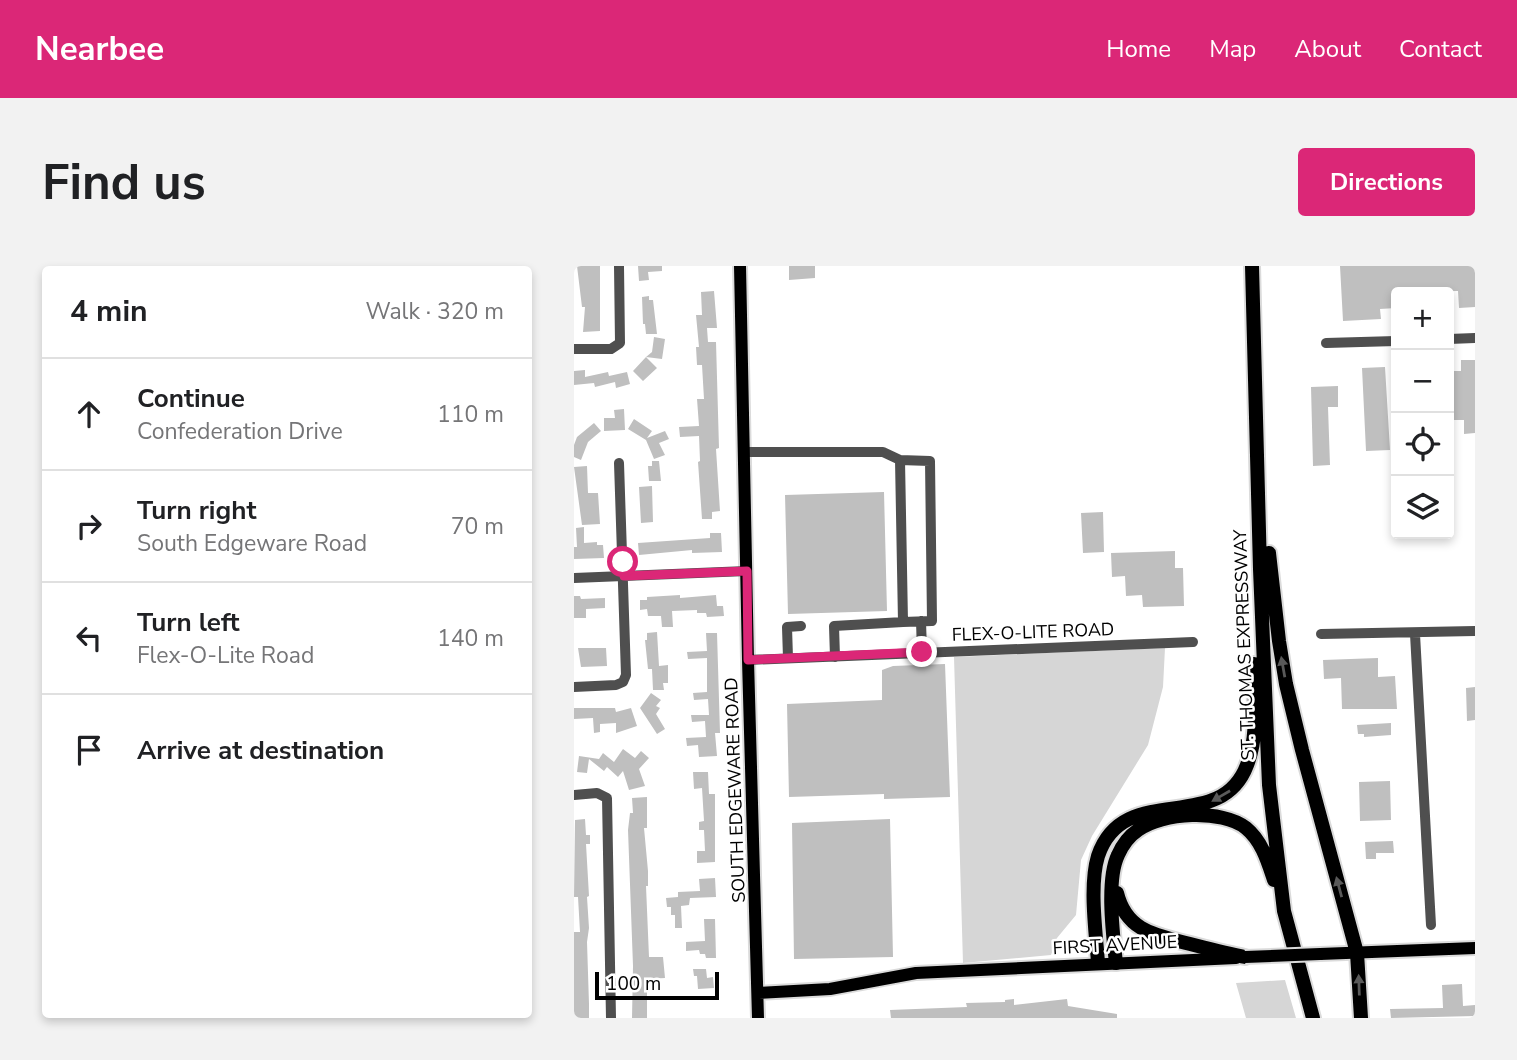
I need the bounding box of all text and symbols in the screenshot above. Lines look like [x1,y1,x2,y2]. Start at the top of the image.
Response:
text: Nearbee [35,27,164,72]
text: Home [1106,33,1171,65]
text: Map [1209,33,1256,65]
text: About [1294,33,1361,65]
text: Contact [1399,33,1482,65]
button: Directions [1298,148,1475,216]
text: Find us [42,149,206,216]
map controls [1391,287,1454,539]
button: + [1391,287,1454,350]
text: 4 min [70,291,148,332]
text: Walk · 320 m [365,296,504,327]
button: − [1391,350,1454,413]
text: Continue [137,381,245,416]
icon: ahead [70,395,108,433]
text: 110 m [437,399,504,430]
button: locate [1391,413,1454,476]
text: Confederation Drive [137,416,343,447]
button: layers [1391,476,1454,539]
text: Turn right [137,493,256,528]
icon: right [70,507,108,545]
text: 70 m [451,511,504,542]
text: South Edgeware Road [137,528,367,559]
street label: ST. THOMAS EXPRESSWAY [1228,529,1260,761]
route start [607,546,638,577]
text: Turn left [137,605,240,640]
street label: FLEX-O-LITE ROAD [951,617,1115,647]
icon: left [70,619,108,657]
text: 140 m [437,623,504,654]
route end [906,636,937,667]
text: Flex-O-Lite Road [137,640,314,671]
one-way arrow [1277,655,1288,677]
street label: SOUTH EDGEWARE ROAD [719,677,751,903]
icon: arrive [70,731,108,769]
text: Arrive at destination [137,733,384,768]
one-way arrow [1212,790,1231,803]
one-way arrow [1334,876,1344,897]
street label: FIRST AVENUE [1052,930,1178,960]
scale bar [595,969,719,1001]
text: 100 m [606,971,661,997]
one-way arrow [1354,974,1365,996]

